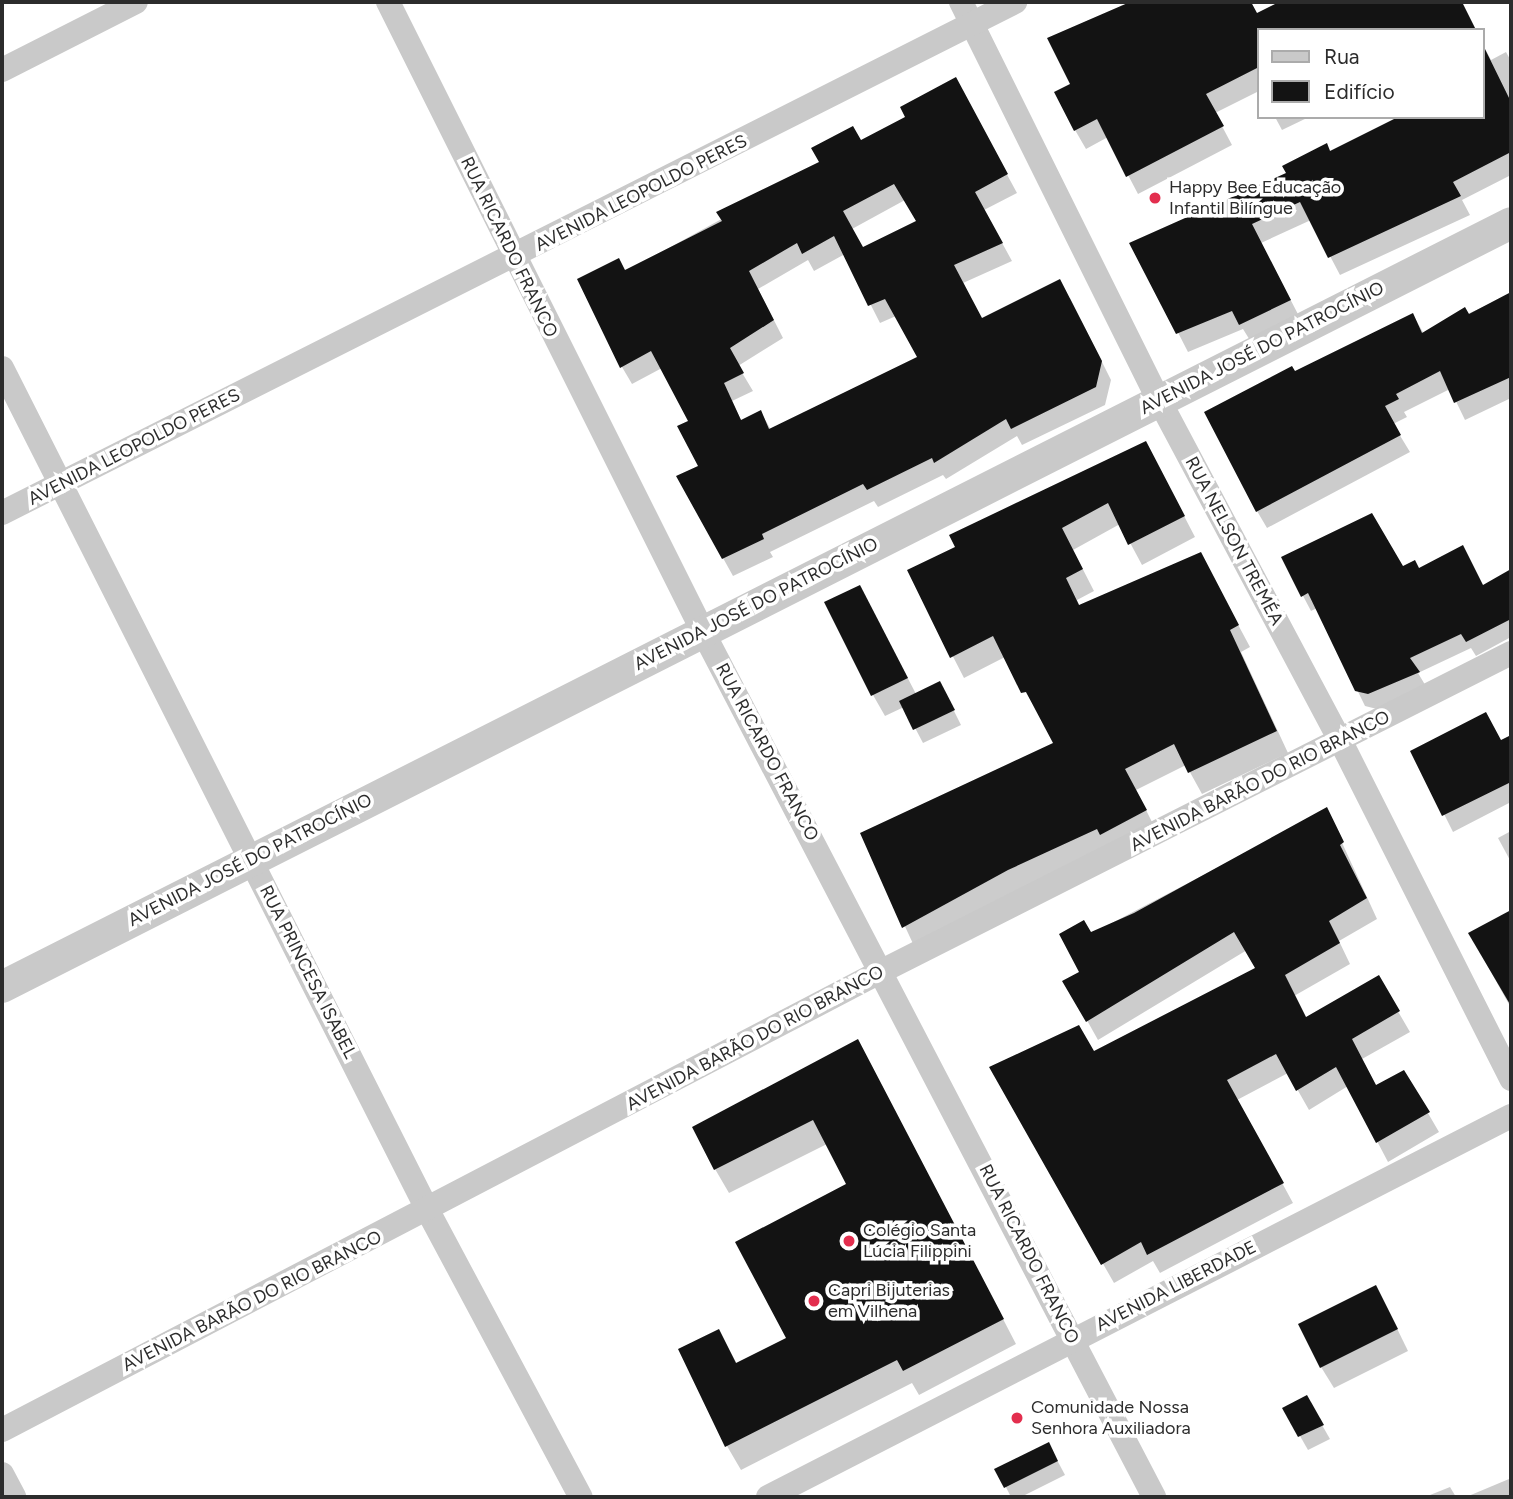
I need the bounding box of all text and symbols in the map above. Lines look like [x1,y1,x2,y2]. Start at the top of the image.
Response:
legend [1258,28,1485,119]
text: Rua [1324,44,1360,69]
text: Edifício [1324,79,1395,104]
street label: AVENIDA LEOPOLDO PERES [531,130,751,256]
street label: RUA RICARDO FRANCO [456,153,562,341]
place label: Happy Bee Educação Infantil Bilíngue [1169,177,1341,220]
marker: Happy Bee Educação Infantil Bilíngue [1147,190,1163,206]
street label: AVENIDA JOSÉ DO PATROCÍNIO [1136,277,1388,419]
street label: AVENIDA LEOPOLDO PERES [24,384,244,510]
street label: RUA NELSON TREMÉA [1180,453,1288,629]
street label: AVENIDA JOSÉ DO PATROCÍNIO [630,533,882,675]
street label: RUA RICARDO FRANCO [711,659,823,845]
street label: AVENIDA BARÃO DO RIO BRANCO [1127,706,1393,856]
street label: AVENIDA JOSÉ DO PATROCÍNIO [124,789,376,931]
street label: RUA PRINCESA ISABEL [255,882,361,1062]
street label: AVENIDA BARÃO DO RIO BRANCO [623,961,887,1115]
street label: RUA RICARDO FRANCO [974,1161,1084,1347]
place label: Colégio Santa Lúcia Filippini [863,1220,976,1262]
street label: AVENIDA BARÃO DO RIO BRANCO [119,1226,385,1376]
marker: Colégio Santa Lúcia Filippini [841,1233,857,1249]
street label: AVENIDA LIBERDADE [1092,1236,1260,1336]
place label: Capri Bijuterias em Vilhena [828,1280,950,1322]
marker: Capri Bijuterias em Vilhena [806,1293,822,1309]
place label: Comunidade Nossa Senhora Auxiliadora [1031,1397,1191,1440]
marker: Comunidade Nossa Senhora Auxiliadora [1009,1410,1025,1426]

